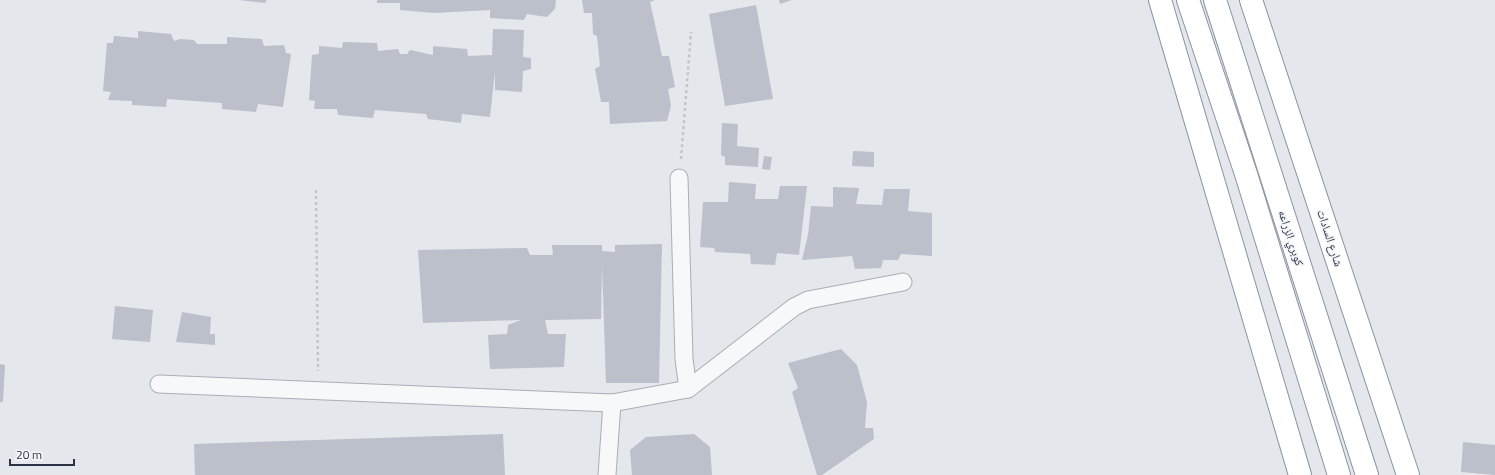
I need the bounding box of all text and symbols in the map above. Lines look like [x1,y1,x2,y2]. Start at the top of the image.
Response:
street label: كوبري الزراعه [1272,207,1309,269]
street label: شارع السادات [1312,207,1349,269]
scale bar [10,441,74,467]
text: 20 m [16,445,42,464]

